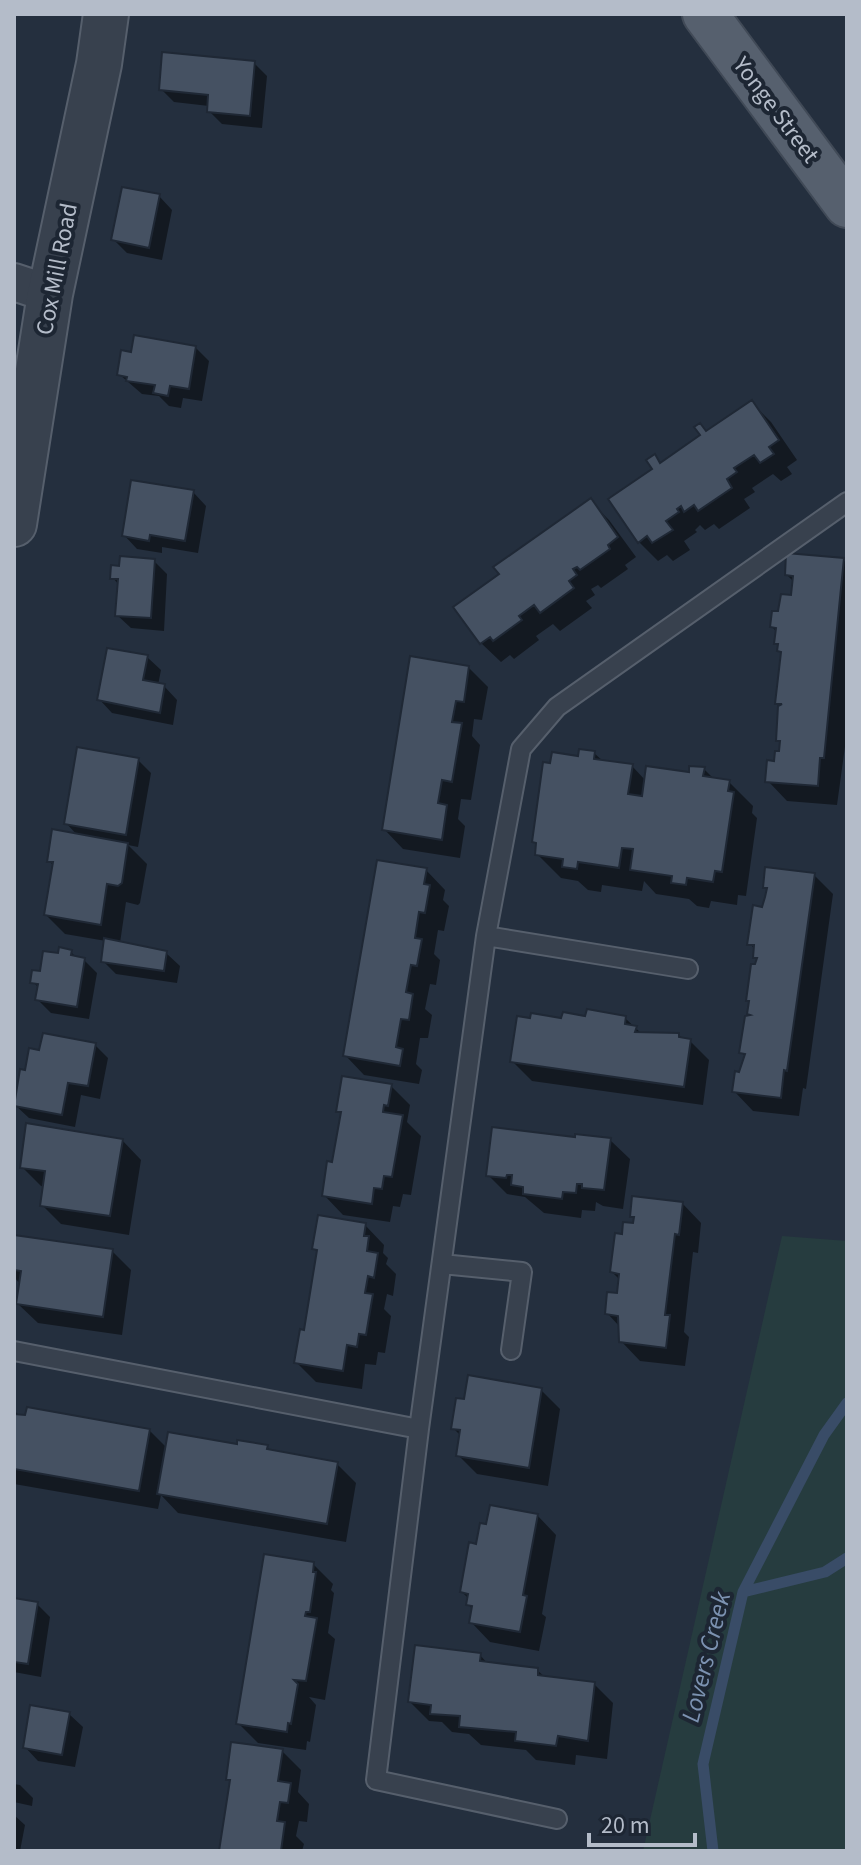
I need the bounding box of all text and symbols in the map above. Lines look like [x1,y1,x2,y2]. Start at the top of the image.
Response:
street label: Yonge Street [724,49,828,171]
street label: Cox Mill Road [27,200,87,338]
water label: Lovers Creek [672,1587,740,1726]
scale bar [589,1797,695,1847]
text: 20 m [601,1808,650,1843]

